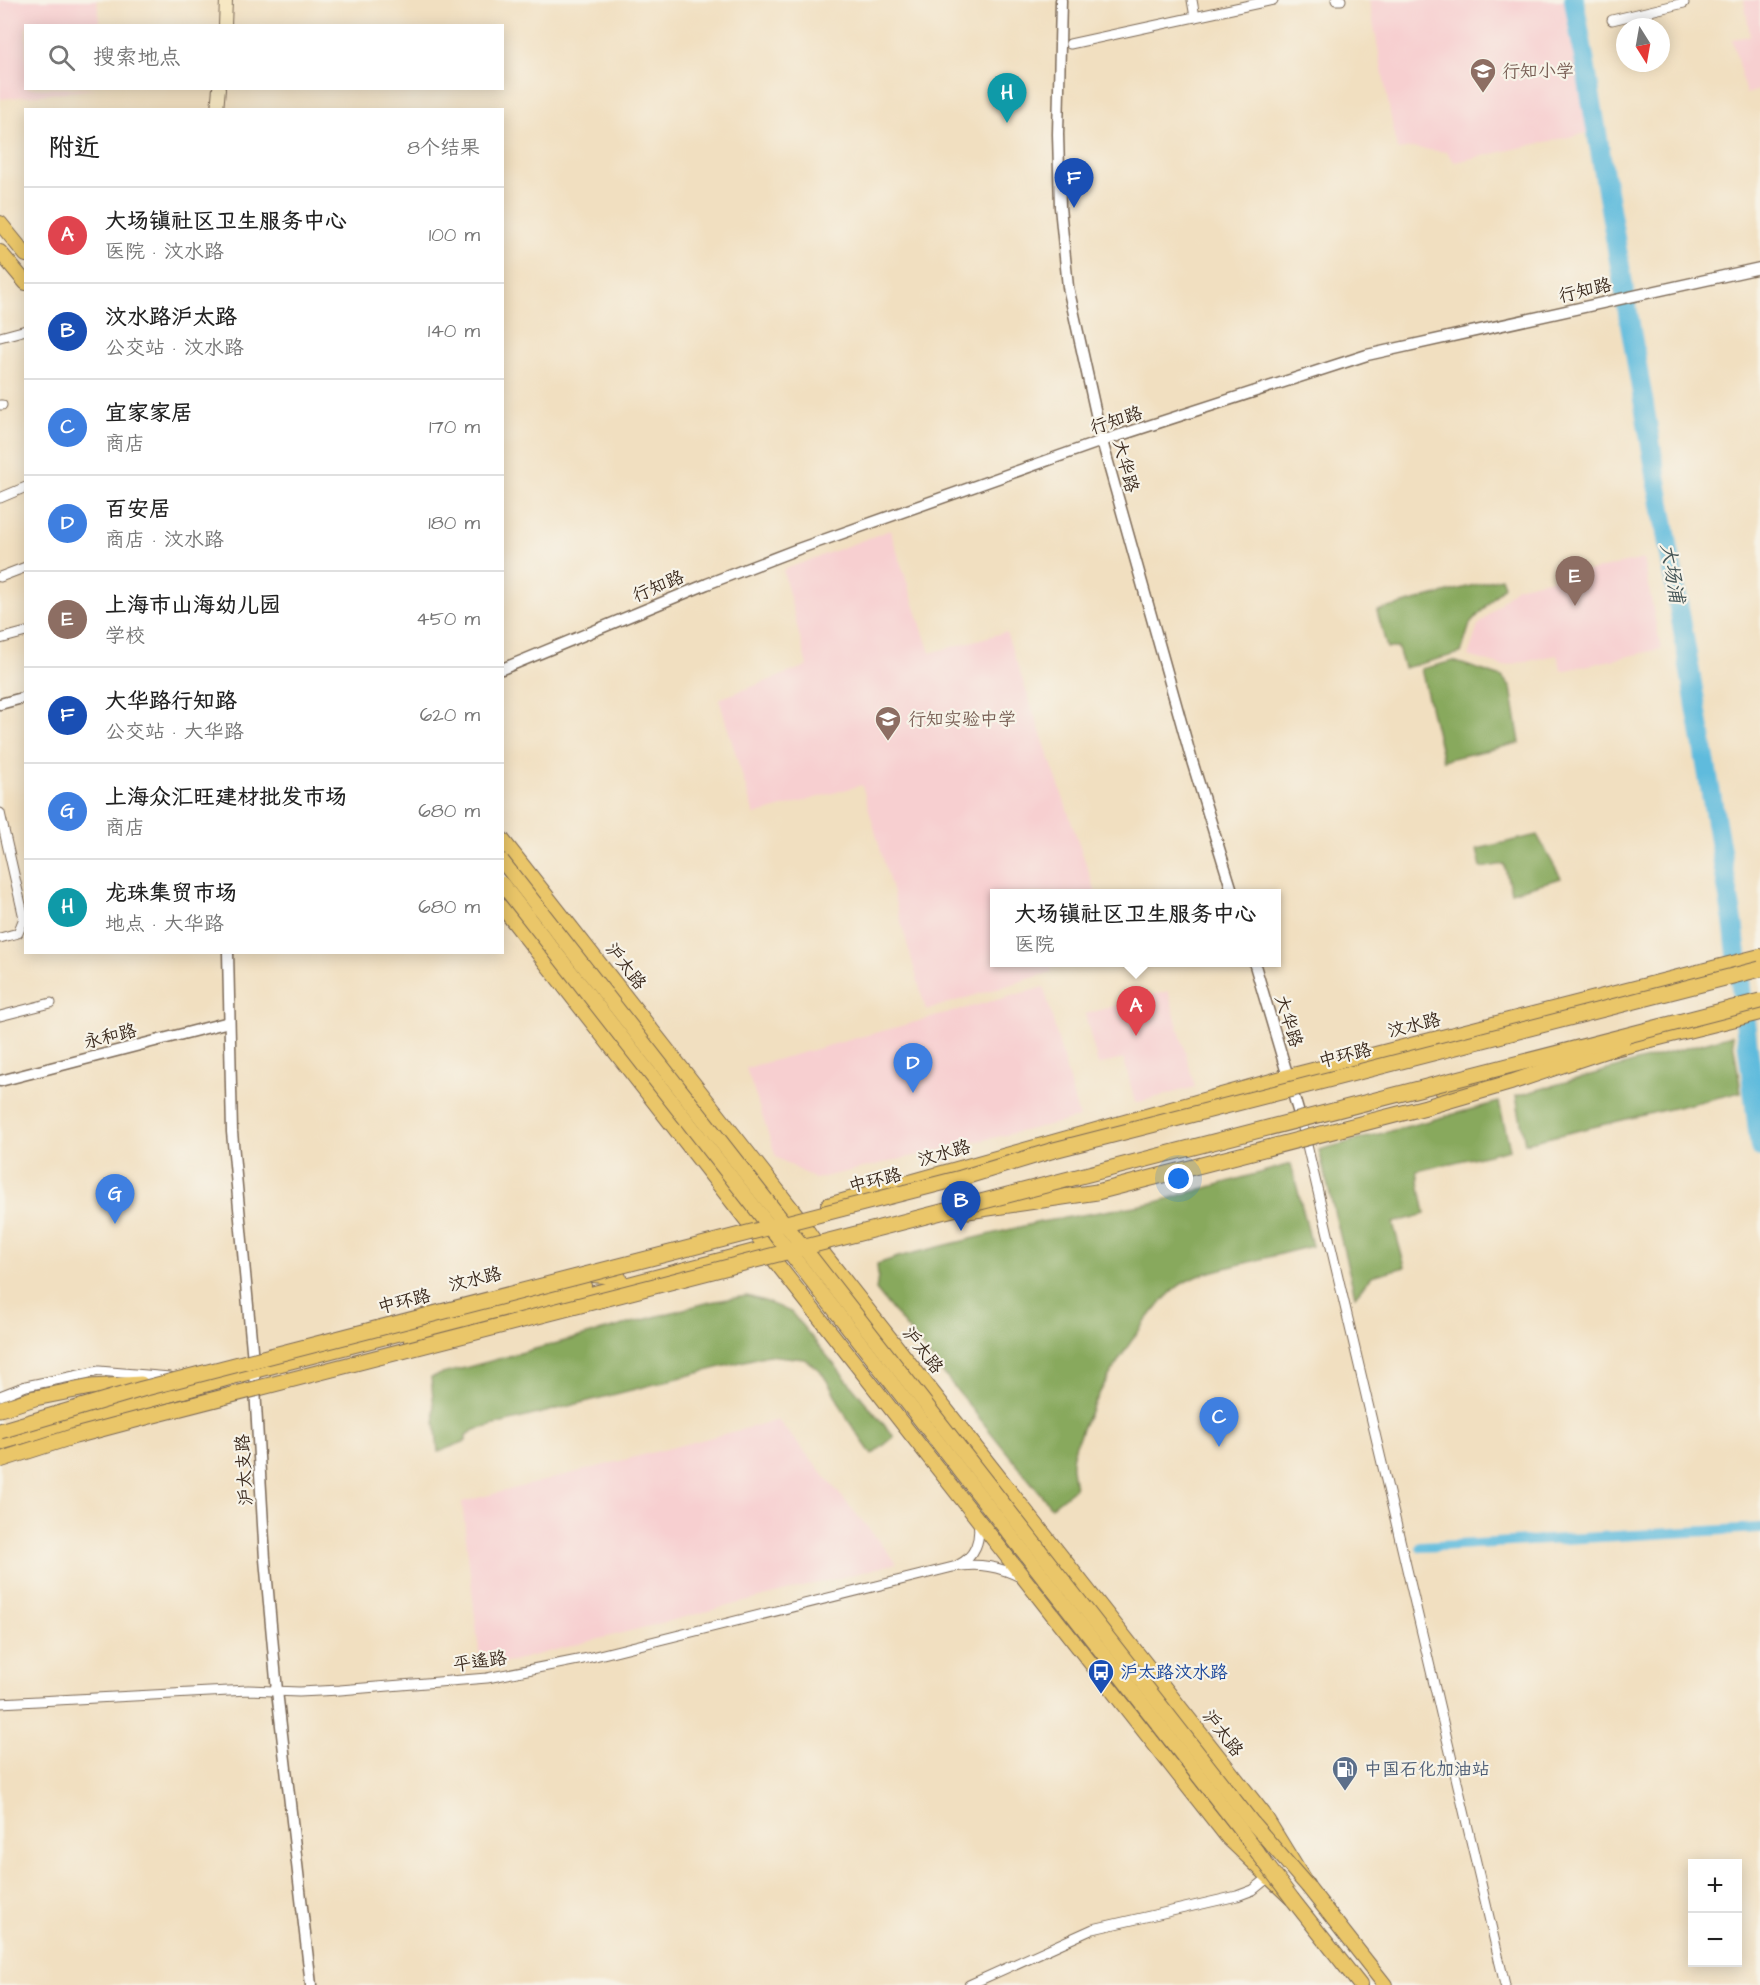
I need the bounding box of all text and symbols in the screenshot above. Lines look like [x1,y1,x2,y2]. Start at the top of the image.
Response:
north arrow [1616,18,1670,72]
search box [24,24,504,90]
icon: search [45,41,78,74]
text: 搜索地点 [93,42,181,73]
school or university icon: 行知小学 [1468,56,1498,94]
place label: 行知小学 [1502,59,1574,84]
pin: H [988,74,1026,123]
text: 附近 [48,130,100,166]
text: 8个结果 [407,134,480,162]
pin: F [1054,158,1094,208]
text: 大场镇社区卫生服务中心 [105,206,347,237]
text: A [61,221,74,249]
text: 100 m [429,221,480,249]
text: 医院 · 汶水路 [105,238,224,266]
street label: 行知路 [1556,272,1614,309]
text: 汶水路沪太路 [105,302,237,333]
text: B [60,317,75,345]
text: 140 m [428,317,480,345]
text: 公交站 · 汶水路 [105,334,244,362]
text: 宜家家居 [105,398,193,429]
street label: 行知路 [1087,400,1146,441]
text: C [60,413,75,441]
text: 170 m [429,413,480,441]
text: 商店 [105,430,145,458]
street label: 大华路 [1106,437,1145,495]
text: 百安居 [105,494,171,525]
text: D [61,509,74,537]
text: 180 m [428,509,480,537]
text: 商店 · 汶水路 [105,526,224,554]
water label: 大场浦 [1653,541,1692,608]
pin: E [1556,556,1594,606]
street label: 行知路 [628,564,688,609]
text: 上海市山海幼儿园 [105,590,281,621]
text: E [62,605,73,633]
text: 450 m [416,605,480,633]
text: 学校 [105,622,145,650]
text: 大华路行知路 [105,686,237,717]
text: F [61,701,74,729]
text: 620 m [420,701,480,729]
school or university icon: 行知实验中学 [873,704,903,742]
place label: 行知实验中学 [908,707,1016,732]
text: 公交站 · 大华路 [105,718,244,746]
text: 上海众汇旺建材批发市场 [105,782,347,813]
text: G [61,797,74,825]
text: 680 m [418,797,480,825]
text: 商店 [105,814,145,842]
text: 龙珠集贸市场 [105,878,237,909]
popup [990,889,1281,967]
text: H [61,893,74,921]
text: 680 m [418,893,480,921]
text: 大场镇社区卫生服务中心 [1014,899,1257,930]
text: 地点 · 大华路 [105,910,224,938]
text: 医院 [1014,931,1054,959]
street label: 沪太路 [599,937,652,995]
pin: A [1116,986,1156,1036]
street label: 大华路 [1269,992,1308,1051]
street label: 汶水路 [1385,1007,1443,1044]
street label: 永和路 [81,1018,139,1055]
street label: 中环路 [1316,1037,1374,1074]
pin: D [894,1044,932,1093]
street label: 汶水路 [915,1134,974,1173]
street label: 中环路 [846,1162,904,1199]
your location [1164,1164,1193,1193]
pin: G [96,1174,134,1224]
pin: B [942,1182,980,1231]
street label: 汶水路 [446,1261,504,1298]
street label: 中环路 [375,1283,433,1320]
street label: 沪太路 [896,1321,949,1379]
pin: C [1200,1398,1238,1447]
street label: 沪太支路 [230,1433,259,1507]
street label: 平遥路 [452,1645,509,1678]
bus stop icon: 沪太路汶水路 [1086,1657,1116,1695]
place label: 沪太路汶水路 [1120,1660,1228,1685]
street label: 沪太路 [1196,1704,1249,1762]
fuel station icon: 中国石化加油站 [1330,1754,1360,1792]
place label: 中国石化加油站 [1364,1757,1490,1782]
map controls [1688,1859,1742,1967]
button: + [1688,1859,1742,1913]
button: − [1688,1913,1742,1967]

